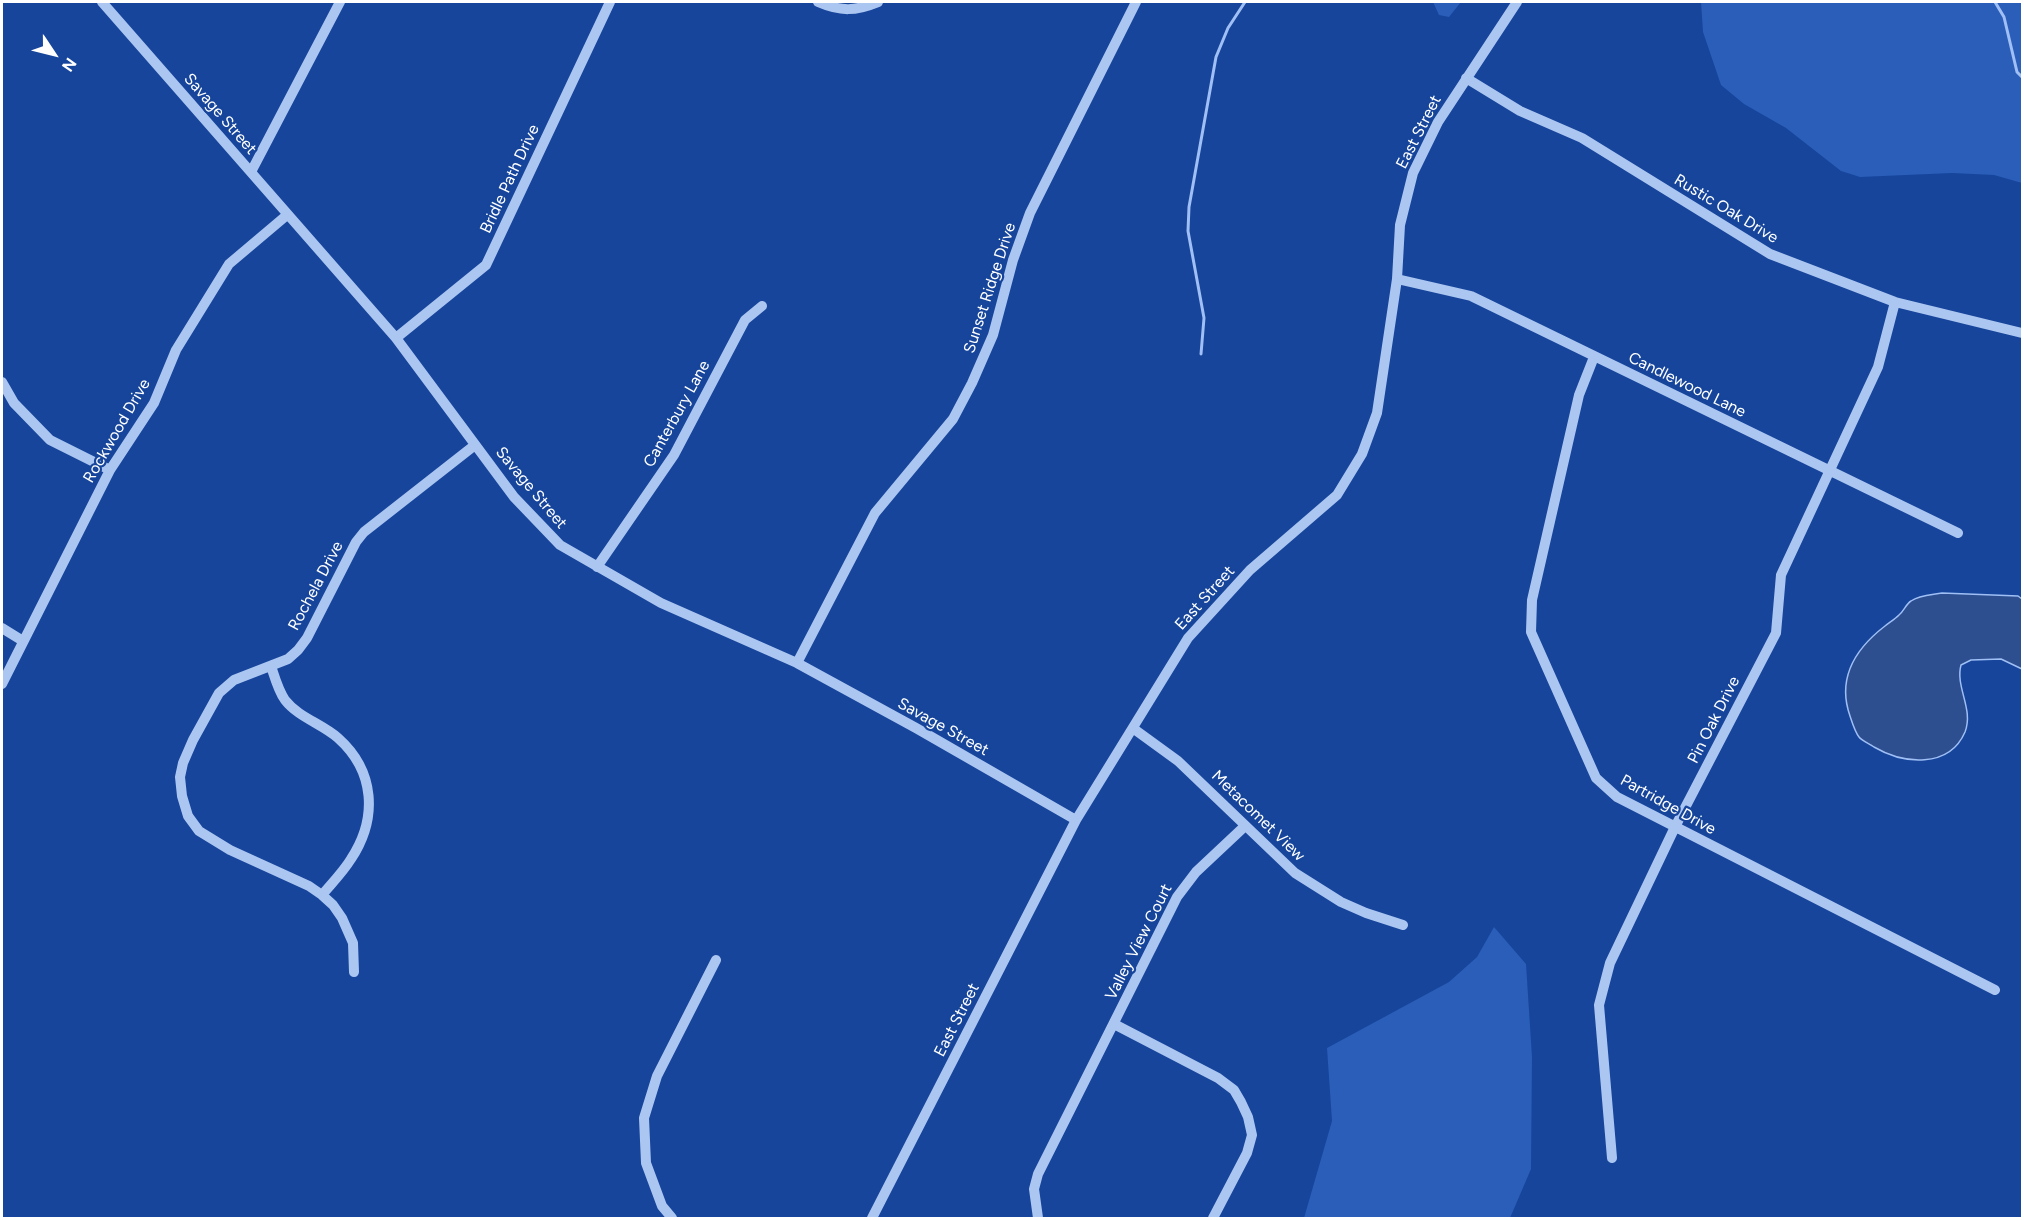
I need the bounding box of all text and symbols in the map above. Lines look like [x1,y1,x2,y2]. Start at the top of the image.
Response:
north arrow [24,24,84,84]
text: N [58,54,80,75]
street label: Savage Street [180,70,260,158]
street label: East Street [1392,92,1446,172]
street label: Bridle Path Drive [476,122,544,236]
street label: Rustic Oak Drive [1670,170,1782,248]
street label: Sunset Ridge Drive [960,220,1020,356]
street label: Candlewood Lane [1625,348,1749,422]
street label: Canterbury Lane [640,357,714,471]
street label: Rockwood Drive [79,376,155,486]
street label: Savage Street [491,443,571,533]
street label: Rochela Drive [284,538,348,634]
street label: East Street [1171,562,1239,634]
street label: Pin Oak Drive [1684,673,1744,767]
street label: Savage Street [894,694,992,760]
street label: Metacomet View [1207,767,1309,865]
street label: Partridge Drive [1617,771,1719,839]
street label: Valley View Court [1101,881,1177,1003]
street label: East Street [930,980,984,1060]

